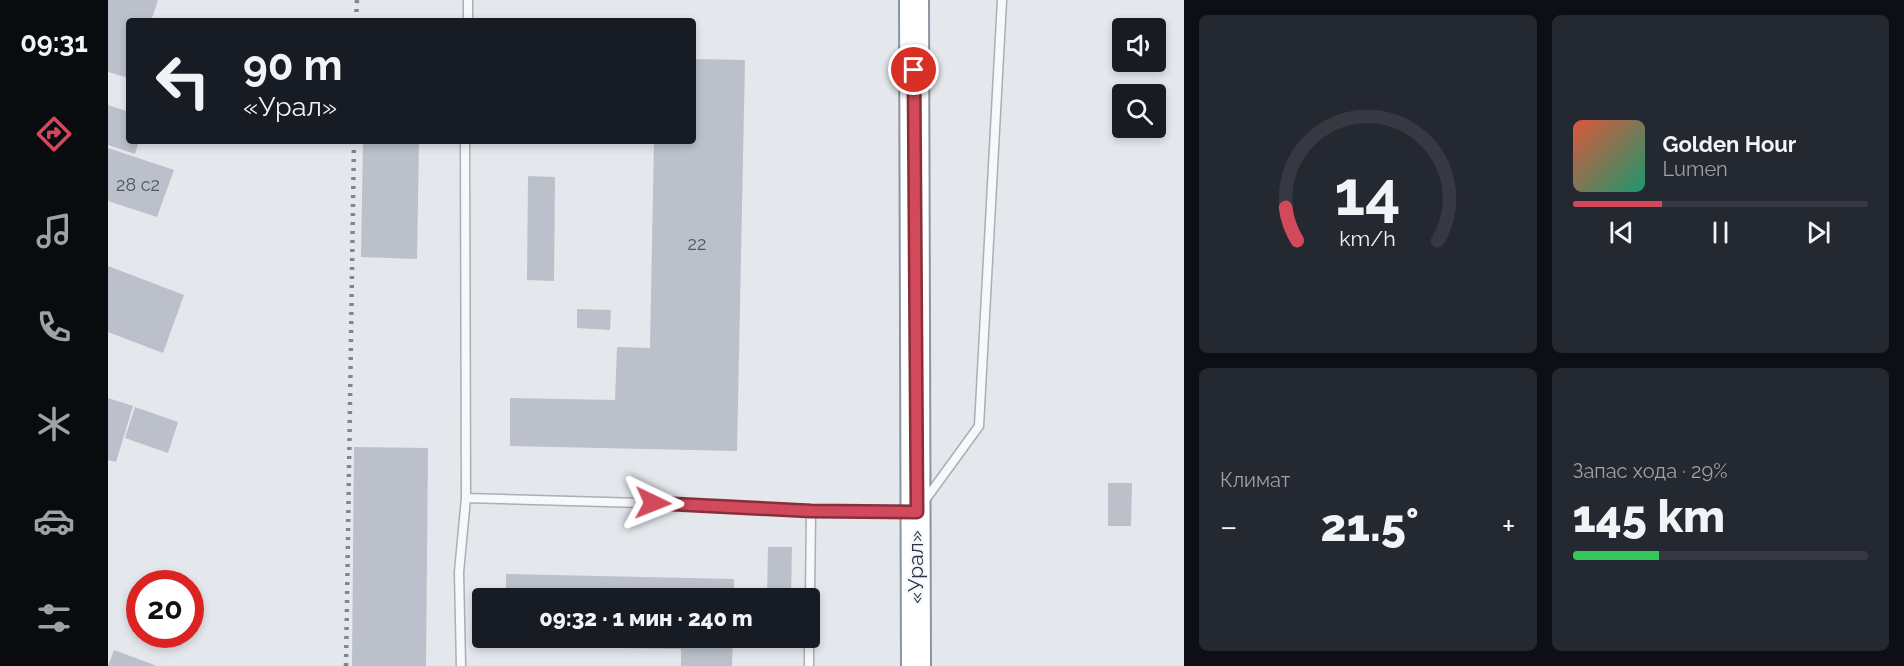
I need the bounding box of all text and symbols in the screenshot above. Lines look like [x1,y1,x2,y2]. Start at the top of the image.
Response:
map controls [1112,18,1166,138]
button: sound [1112,18,1166,72]
text: 09:31 [20,27,88,58]
text: 90 m [243,41,343,90]
icon: left [144,42,222,120]
pin [888,44,939,95]
icon: arrive [897,53,930,86]
button: search [1112,84,1166,138]
text: «Урал» [243,91,337,122]
icon: directions [33,113,75,155]
text: Golden Hour [1663,131,1796,157]
text: 14 [1335,156,1401,230]
text: Lumen [1663,157,1728,181]
house number: 28 с2 [116,174,160,195]
icon: music [33,210,75,252]
icon: previous [1605,216,1638,249]
icon: pause [1704,216,1737,249]
icon: next [1802,216,1835,249]
text: km/h [1339,227,1396,252]
house number: 22 [688,233,706,254]
icon: phone [33,306,75,348]
icon: climate [33,403,75,445]
text: Запас хода · 29% [1573,459,1728,483]
text: Климат [1220,468,1290,492]
position arrow [621,471,685,535]
text: 145 km [1573,490,1725,543]
text: 21.5° [1321,499,1419,552]
icon: car [33,500,75,542]
text: − [1220,507,1238,546]
text: + [1502,507,1515,546]
street label: «Урал» [903,530,928,604]
speed limit sign: 20 [126,570,204,648]
icon: filters [33,597,75,639]
text: 09:32 · 1 мин · 240 m [539,605,753,631]

